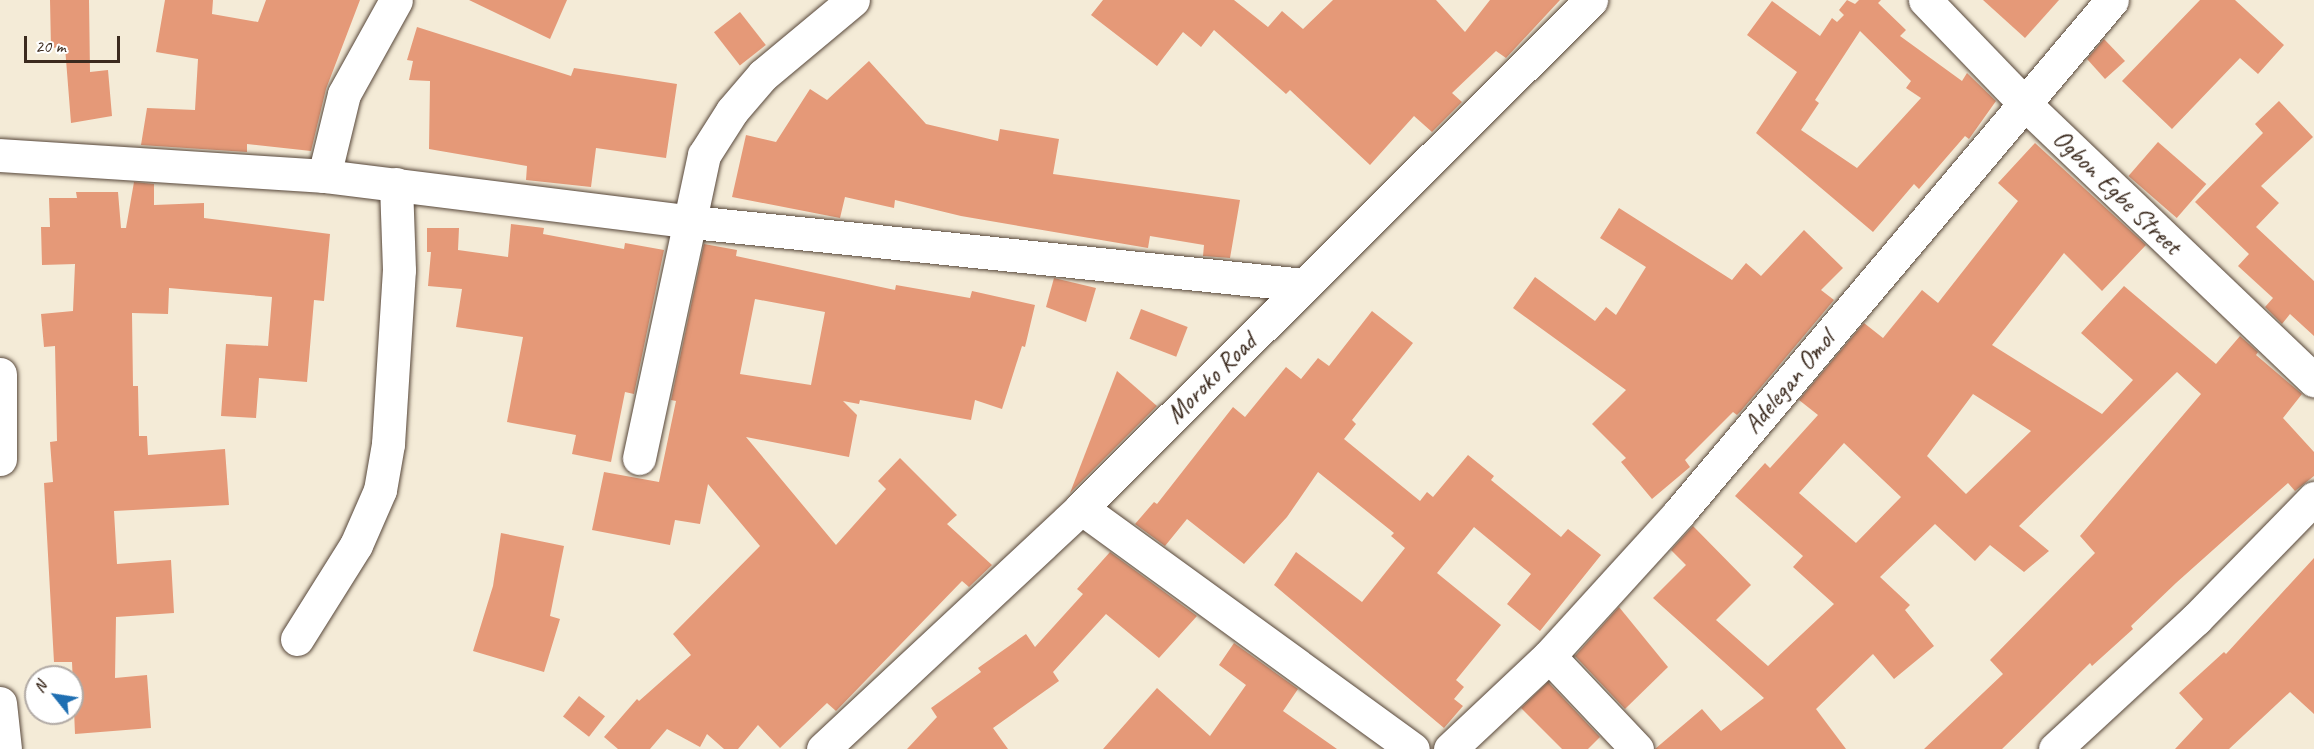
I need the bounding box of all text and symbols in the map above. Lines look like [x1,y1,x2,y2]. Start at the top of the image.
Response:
scale bar [27,24,123,62]
text: 20 m [35,35,66,57]
street label: Ogbon Egbe Street [2046,123,2188,261]
street label: Adelegan Omol [1737,324,1841,440]
street label: Moroko Road [1159,326,1263,430]
north arrow [24,665,84,725]
text: N [29,678,51,696]

